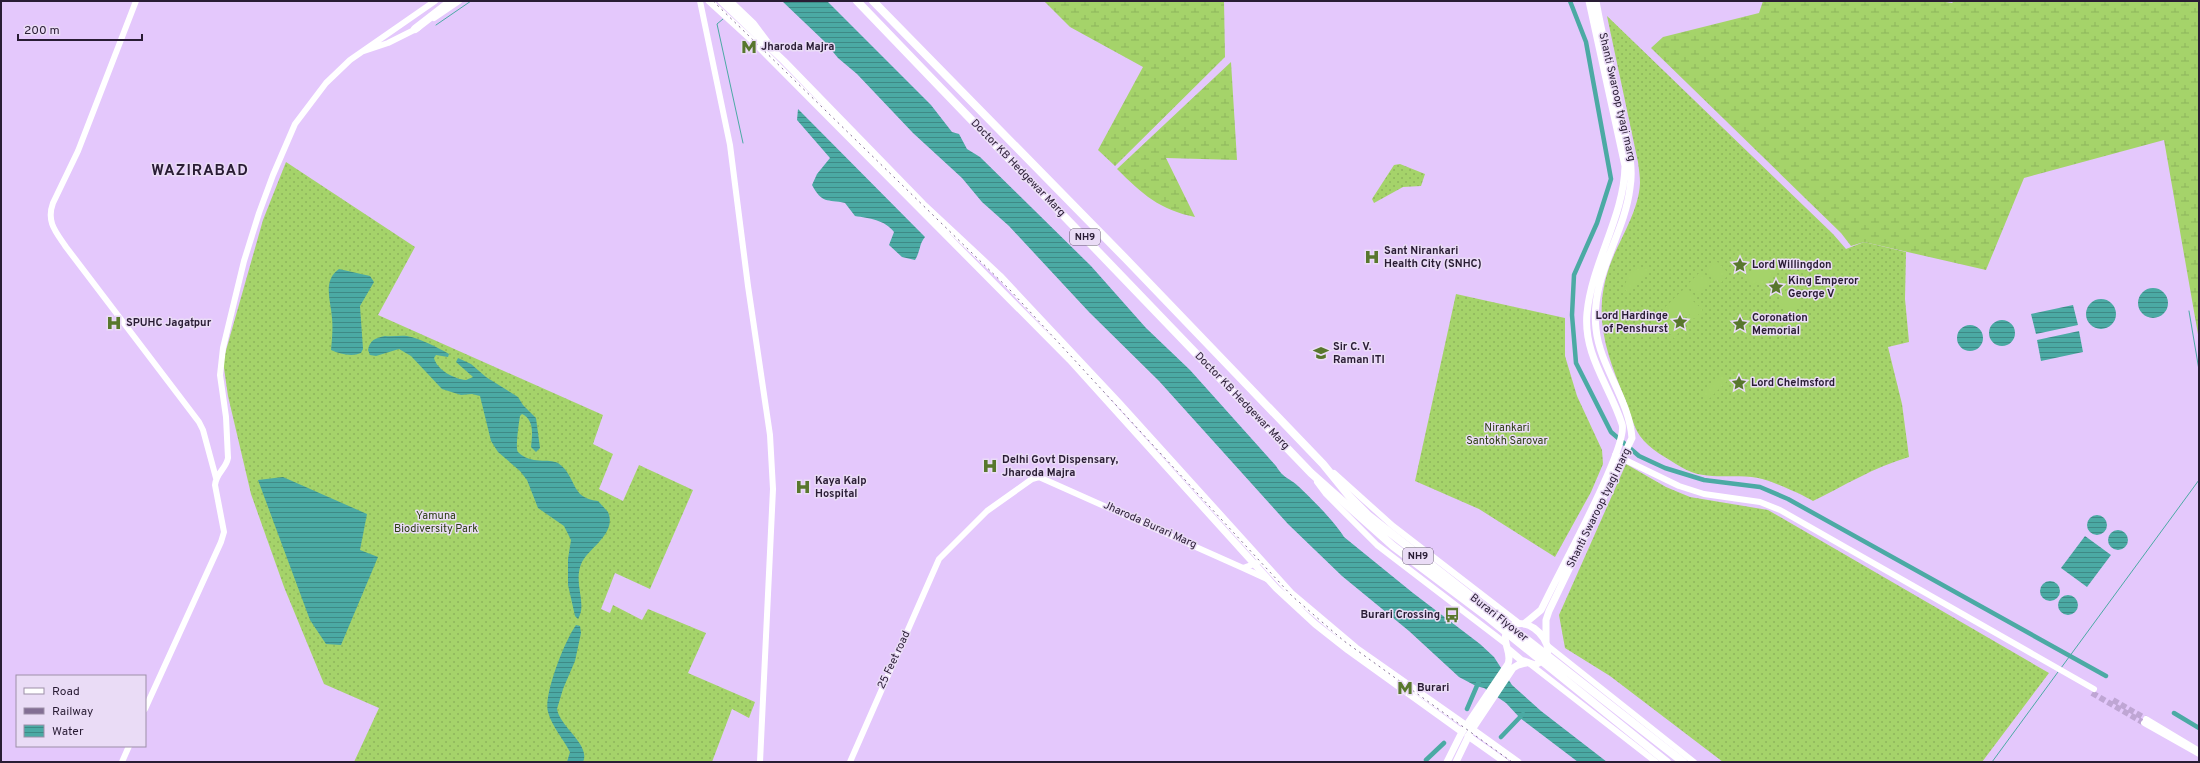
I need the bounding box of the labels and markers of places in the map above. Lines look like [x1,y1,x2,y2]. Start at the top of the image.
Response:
metro station icon: Jharoda Majra [740,38,758,56]
place label: Jharoda Majra [761,40,834,54]
place label: Sant Nirankari Health City (SNHC) [1384,244,1482,271]
hospital icon: Sant Nirankari Health City (SNHC) [1363,248,1381,266]
place icon: Lord Willingdon [1731,256,1749,274]
place label: Lord Willingdon [1752,258,1832,272]
place label: King Emperor George V [1788,274,1859,301]
place icon: King Emperor George V [1767,278,1785,296]
place label: Lord Hardinge of Penshurst [1595,309,1668,336]
place label: Coronation Memorial [1752,311,1808,338]
place icon: Lord Hardinge of Penshurst [1671,313,1689,331]
hospital icon: SPUHC Jagatpur [105,314,123,332]
place icon: Coronation Memorial [1731,315,1749,333]
place label: SPUHC Jagatpur [126,316,212,330]
place label: Sir C. V. Raman ITI [1333,340,1385,367]
school or university icon: Sir C. V. Raman ITI [1312,344,1330,362]
place icon: Lord Chelmsford [1730,374,1748,392]
place label: Lord Chelmsford [1751,376,1835,390]
place label: Delhi Govt Dispensary, Jharoda Majra [1002,453,1118,480]
hospital icon: Delhi Govt Dispensary, Jharoda Majra [981,457,999,475]
place label: Kaya Kalp Hospital [815,474,867,501]
hospital icon: Kaya Kalp Hospital [794,478,812,496]
bus stop icon: Burari Crossing [1443,606,1461,624]
place label: Burari Crossing [1361,608,1440,622]
metro station icon: Burari [1396,679,1414,697]
place label: Burari [1417,681,1449,695]

